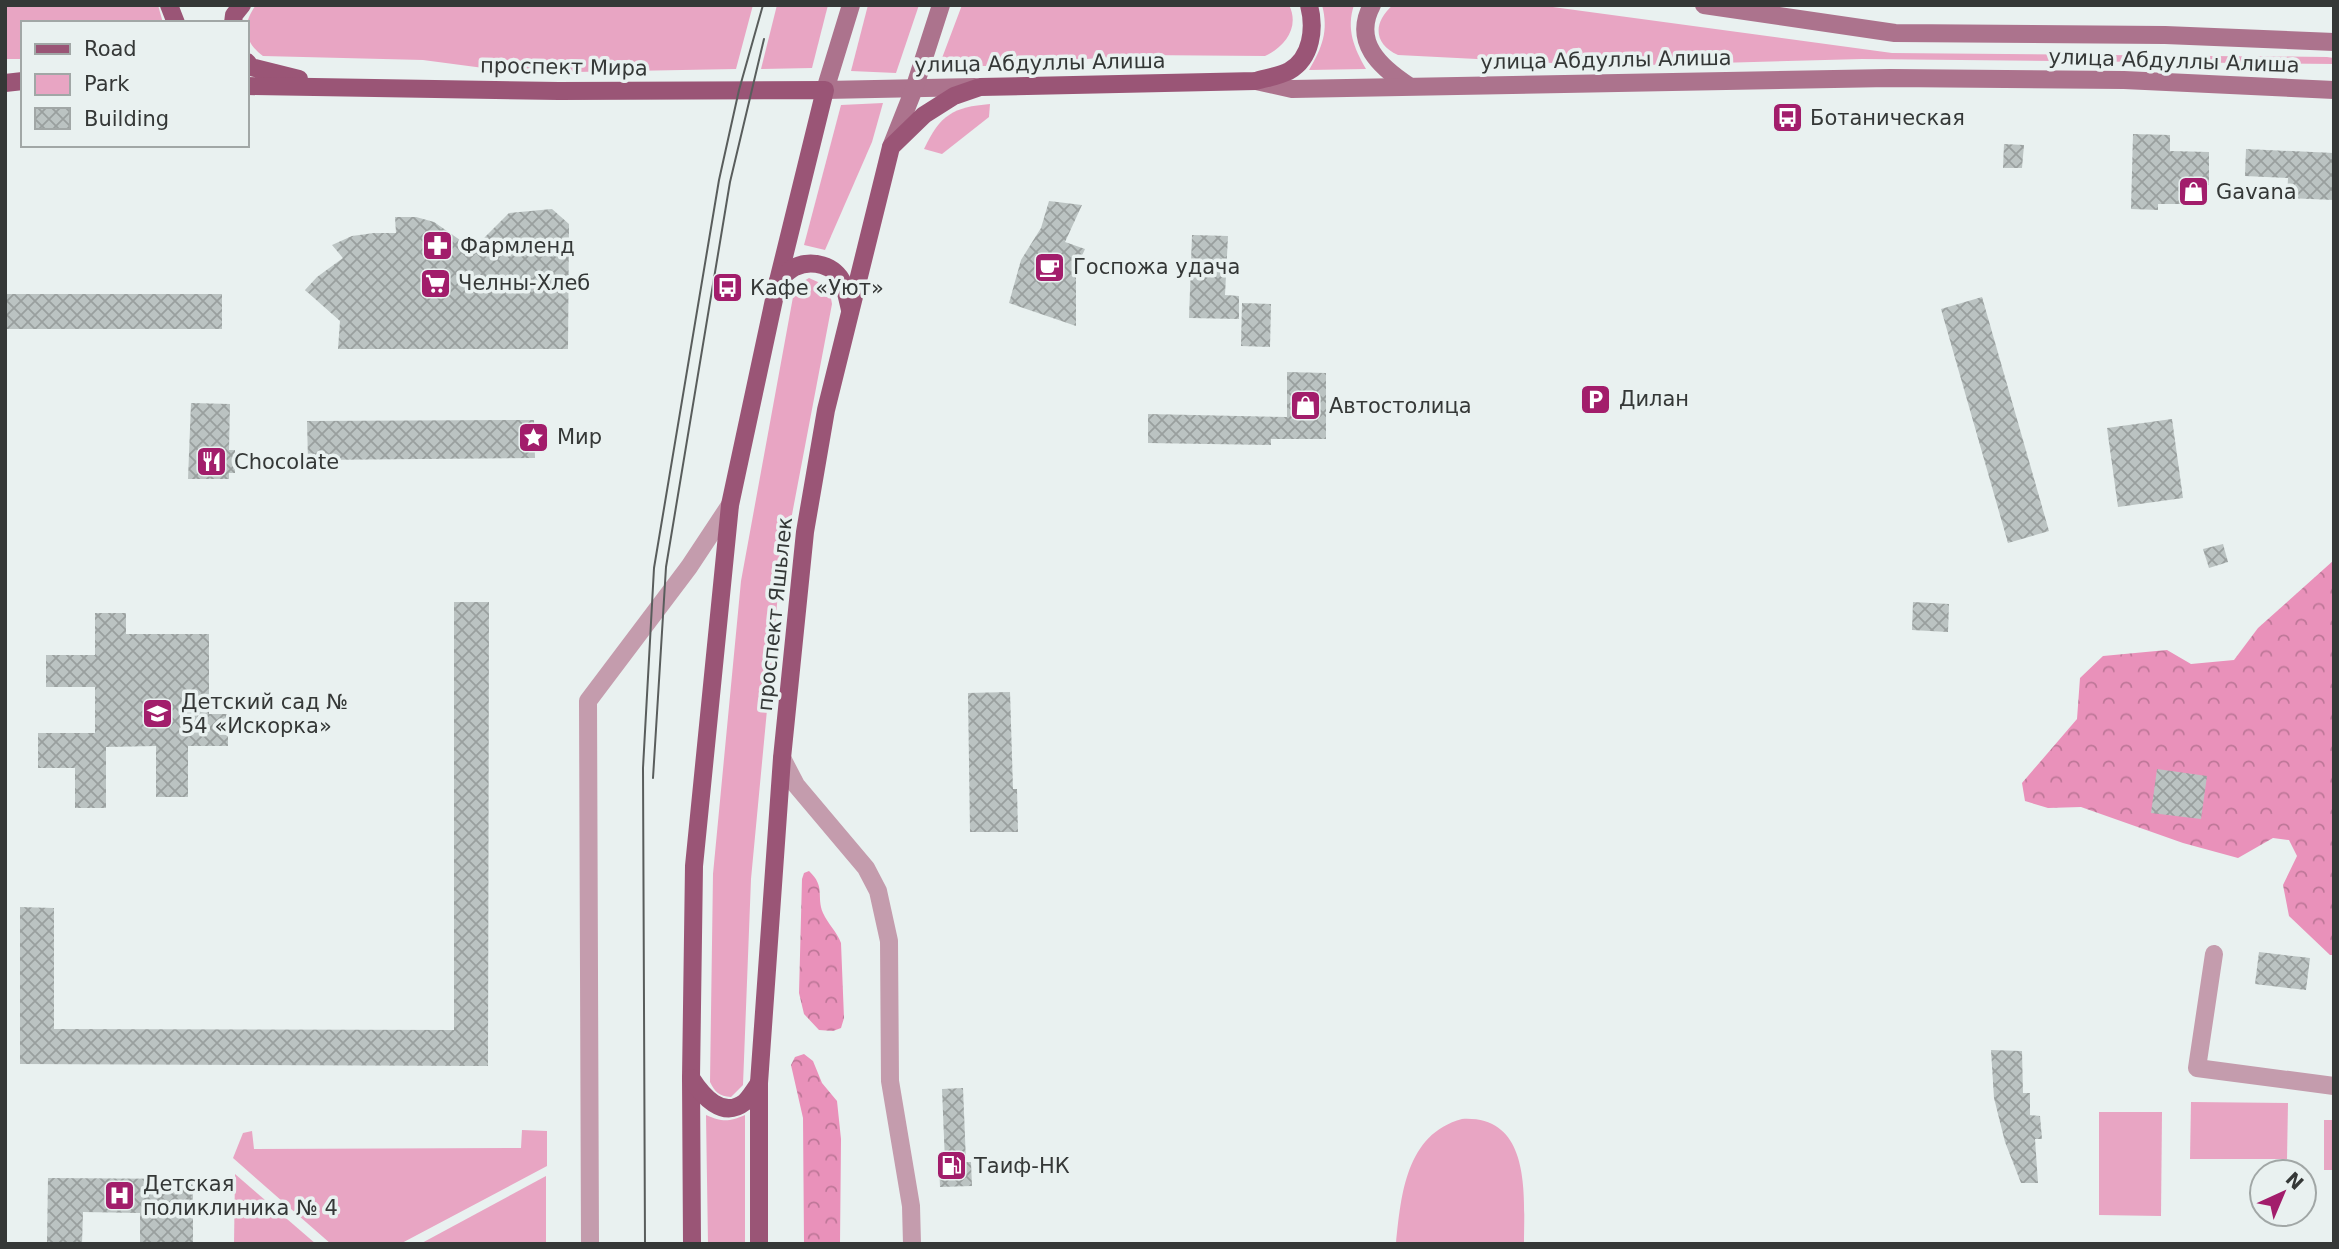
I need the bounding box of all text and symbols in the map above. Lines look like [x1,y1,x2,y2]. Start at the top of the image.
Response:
legend [21,21,248,147]
text: Road [84,37,137,61]
street label: улица Абдуллы Алиша [2048,45,2300,77]
street label: улица Абдуллы Алиша [1480,46,1732,74]
street label: улица Абдуллы Алиша [914,49,1166,77]
street label: проспект Мира [480,54,648,80]
text: Park [84,72,130,96]
bus stop icon: Ботаническая [1770,101,1804,135]
place label: Ботаническая [1810,106,1965,130]
text: Building [84,107,169,131]
shop icon: Gavana [2176,175,2210,209]
place label: Gavana [2216,180,2297,204]
pharmacy icon: Фармленд [420,229,454,263]
place label: Фармленд [460,234,575,258]
cafe icon: Госпожа удача [1033,250,1067,284]
place label: Госпожа удача [1073,255,1240,279]
supermarket icon: Челны-Хлеб [418,266,452,300]
place label: Челны-Хлеб [458,271,590,295]
bus stop icon: Кафе «Уют» [710,271,744,305]
place label: Кафе «Уют» [750,276,884,300]
parking icon: Дилан [1579,382,1613,416]
place label: Дилан [1619,387,1689,411]
shop icon: Автостолица [1289,389,1323,423]
place label: Автостолица [1329,394,1472,418]
place icon: Мир [517,420,551,454]
place label: Мир [557,425,602,449]
restaurant icon: Chocolate [194,445,228,479]
place label: Chocolate [234,450,339,474]
street label: проспект Яшьлек [753,516,797,712]
place label: Детский сад № 54 «Искорка» [181,690,348,738]
school or university icon: Детский сад № 54 «Искорка» [141,697,175,731]
fuel station icon: Таиф-НК [934,1149,968,1183]
place label: Таиф-НК [973,1154,1070,1178]
north arrow [2248,1158,2318,1228]
text: N [2281,1167,2308,1194]
place label: Детская поликлиника № 4 [143,1172,338,1220]
hospital icon: Детская поликлиника № 4 [103,1179,137,1213]

